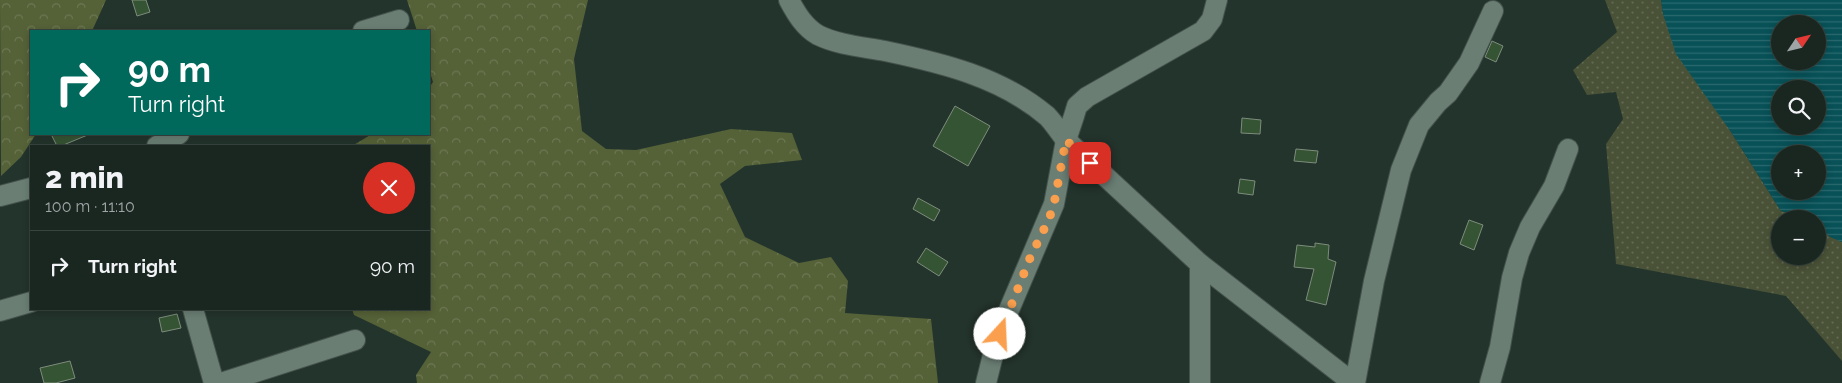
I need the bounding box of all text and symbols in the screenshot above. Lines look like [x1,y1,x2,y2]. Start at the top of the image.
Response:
north arrow [1771,15,1826,70]
map controls [1771,15,1826,265]
text: 90 m [128,49,211,90]
icon: right [45,50,110,115]
button: search [1771,80,1826,135]
text: Turn right [128,91,225,117]
pin [1069,142,1111,184]
button: + [1771,145,1826,200]
icon: arrive [1076,149,1104,177]
text: 2 min [45,160,124,195]
button: close [363,162,415,214]
text: 100 m · 11:10 [45,197,135,216]
button: − [1771,210,1826,265]
icon: right [45,252,73,280]
text: Turn right [88,255,177,277]
text: 90 m [370,255,415,277]
position arrow [973,307,1025,359]

